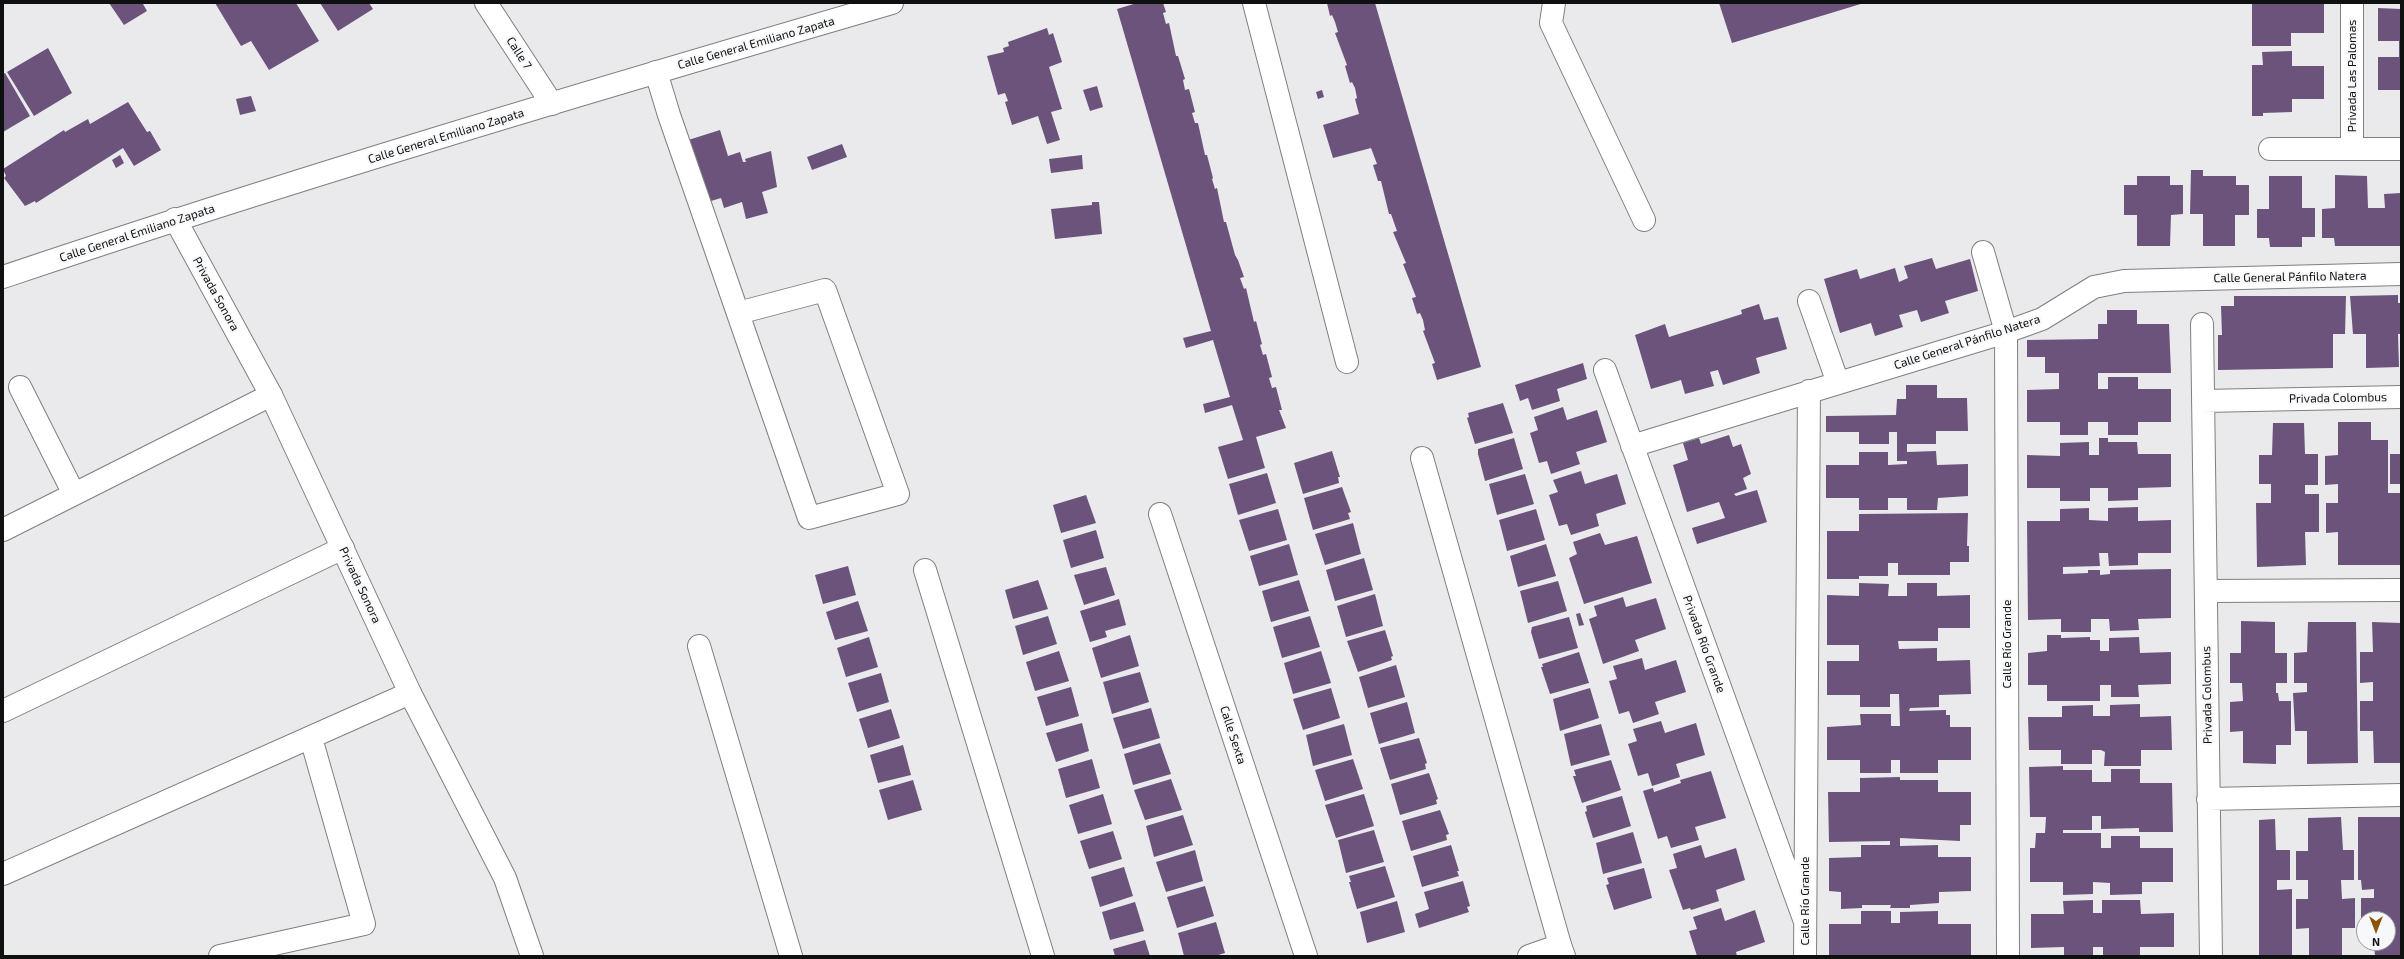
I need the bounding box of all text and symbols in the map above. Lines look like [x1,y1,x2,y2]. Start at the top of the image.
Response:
street label: Calle General Emiliano Zapata [676,14,836,72]
street label: Privada Las Palomas [2345,20,2359,132]
street label: Calle 7 [503,34,535,72]
street label: Calle General Emiliano Zapata [366,105,526,167]
street label: Calle General Emiliano Zapata [57,201,217,265]
street label: Privada Sonora [190,254,242,334]
street label: Calle General Pánfilo Natera [2213,268,2367,286]
street label: Calle General Pánfilo Natera [1892,311,2042,373]
street label: Privada Colombus [2289,390,2387,406]
street label: Privada Sonora [336,545,384,625]
street label: Privada Río Grande [1680,593,1728,695]
street label: Calle Río Grande [2000,600,2014,688]
street label: Privada Colombus [2199,646,2215,744]
street label: Calle Sexta [1217,704,1249,766]
street label: Calle Río Grande [1798,857,1812,945]
north arrow [2356,911,2396,951]
text: N [2372,936,2380,949]

